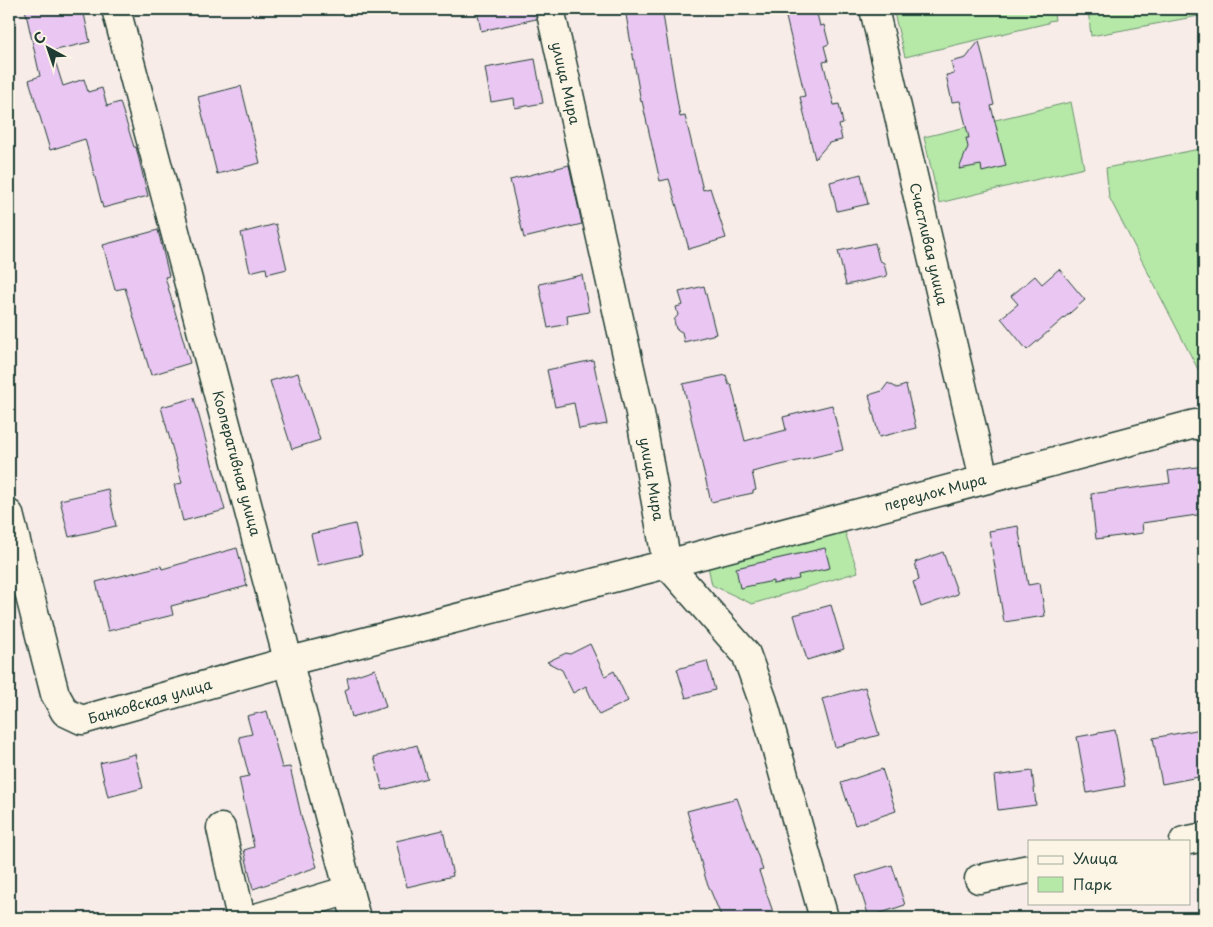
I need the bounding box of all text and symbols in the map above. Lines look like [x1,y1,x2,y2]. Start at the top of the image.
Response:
north arrow [22,22,72,72]
text: С [29,26,50,49]
street label: улица Мира [546,40,586,127]
street label: Счастливая улица [905,181,953,307]
street label: Кооперативная улица [207,388,267,538]
street label: улица Мира [634,436,670,523]
street label: переулок Мира [882,468,989,516]
street label: Банковская улица [86,673,214,729]
legend [1028,840,1190,904]
text: Улица [1073,846,1118,869]
text: Парк [1073,872,1112,895]

